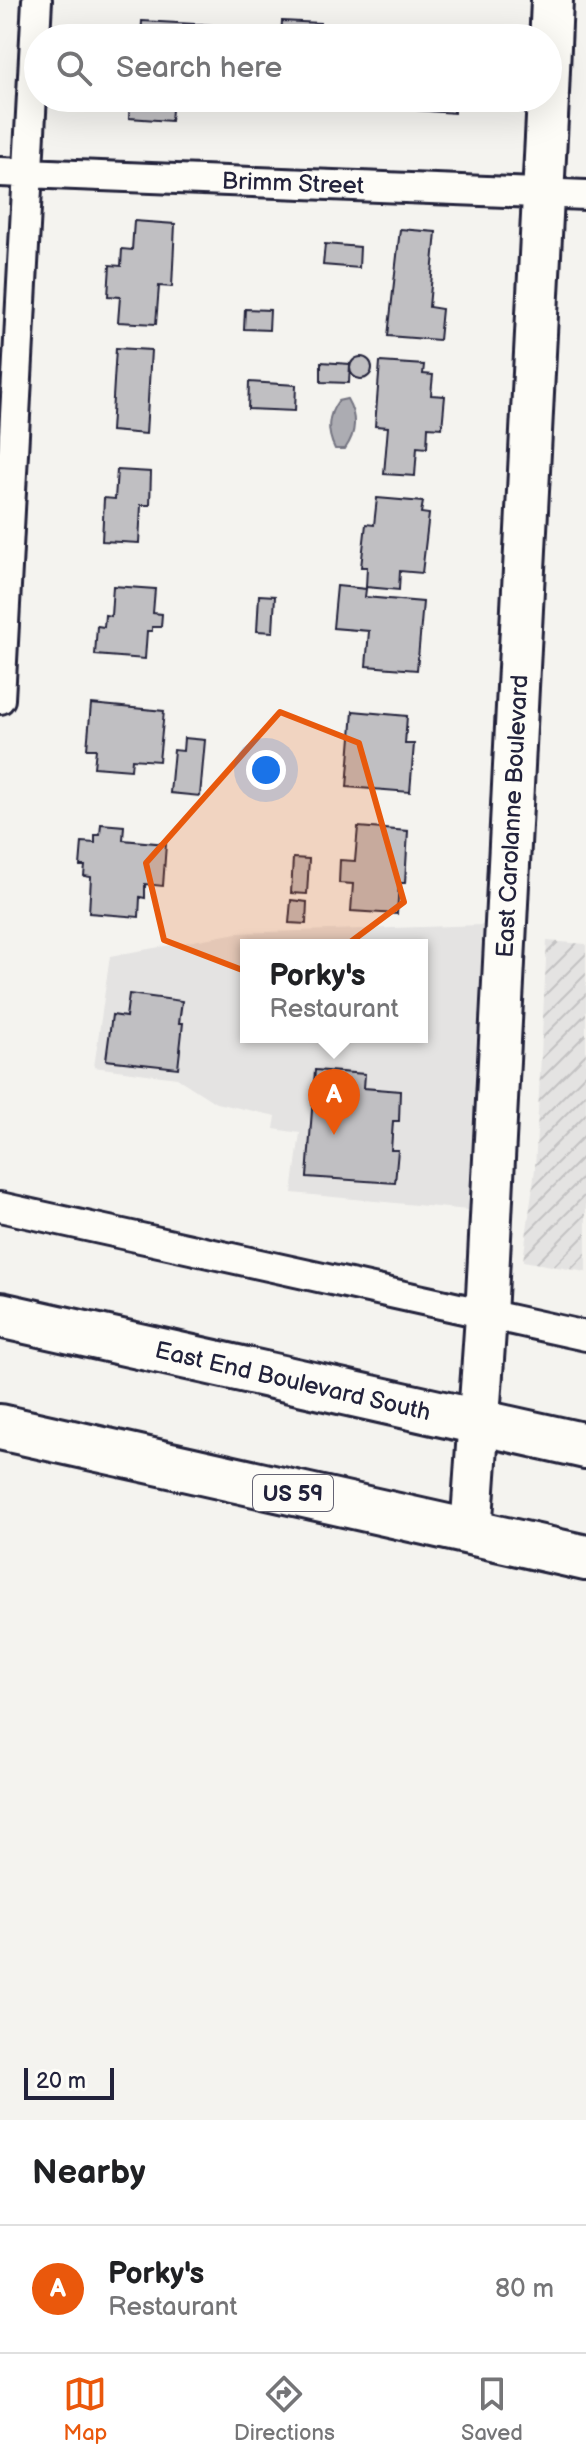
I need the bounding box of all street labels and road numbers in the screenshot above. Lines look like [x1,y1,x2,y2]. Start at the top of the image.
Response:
street label: Brimm Street [221,167,365,200]
street label: East Carolanne Boulevard [491,674,534,958]
street label: East End Boulevard South [152,1336,433,1427]
road number: US 59 [253,1475,333,1511]

